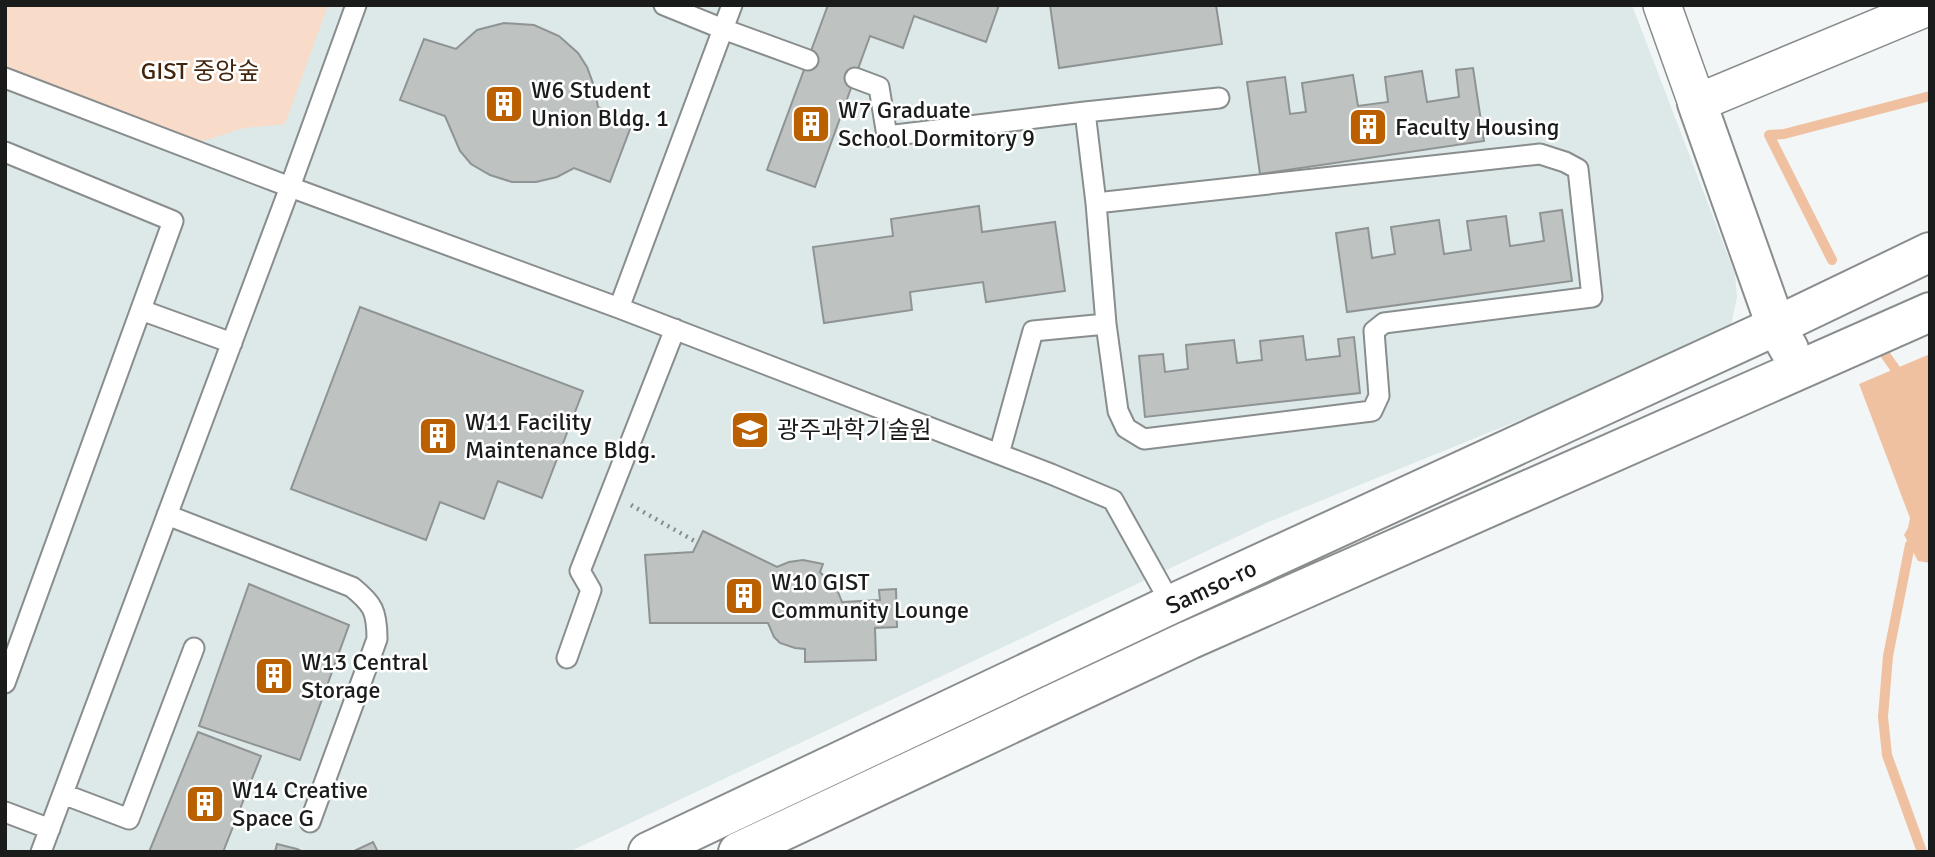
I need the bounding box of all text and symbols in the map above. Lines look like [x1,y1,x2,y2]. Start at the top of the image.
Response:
park label: GIST 중앙숲 [141,56,259,86]
place label: W6 Student Union Bldg. 1 [531,75,669,133]
building icon: W6 Student Union Bldg. 1 [483,83,525,125]
place label: W7 Graduate School Dormitory 9 [838,95,1035,153]
building icon: W7 Graduate School Dormitory 9 [790,103,832,145]
building icon: Faculty Housing [1347,106,1389,148]
place label: Faculty Housing [1395,112,1560,142]
place label: W11 Facility Maintenance Bldg. [465,407,656,465]
school or university icon: 광주과학기술원 [729,409,771,451]
building icon: W11 Facility Maintenance Bldg. [417,415,459,457]
place label: 광주과학기술원 [777,415,932,445]
street label: Samso-ro [1161,553,1261,621]
place label: W10 GIST Community Lounge [771,567,969,625]
building icon: W10 GIST Community Lounge [723,575,765,617]
place label: W13 Central Storage [301,647,428,705]
building icon: W13 Central Storage [253,655,295,697]
place label: W14 Creative Space G [232,775,368,833]
building icon: W14 Creative Space G [184,783,226,825]

